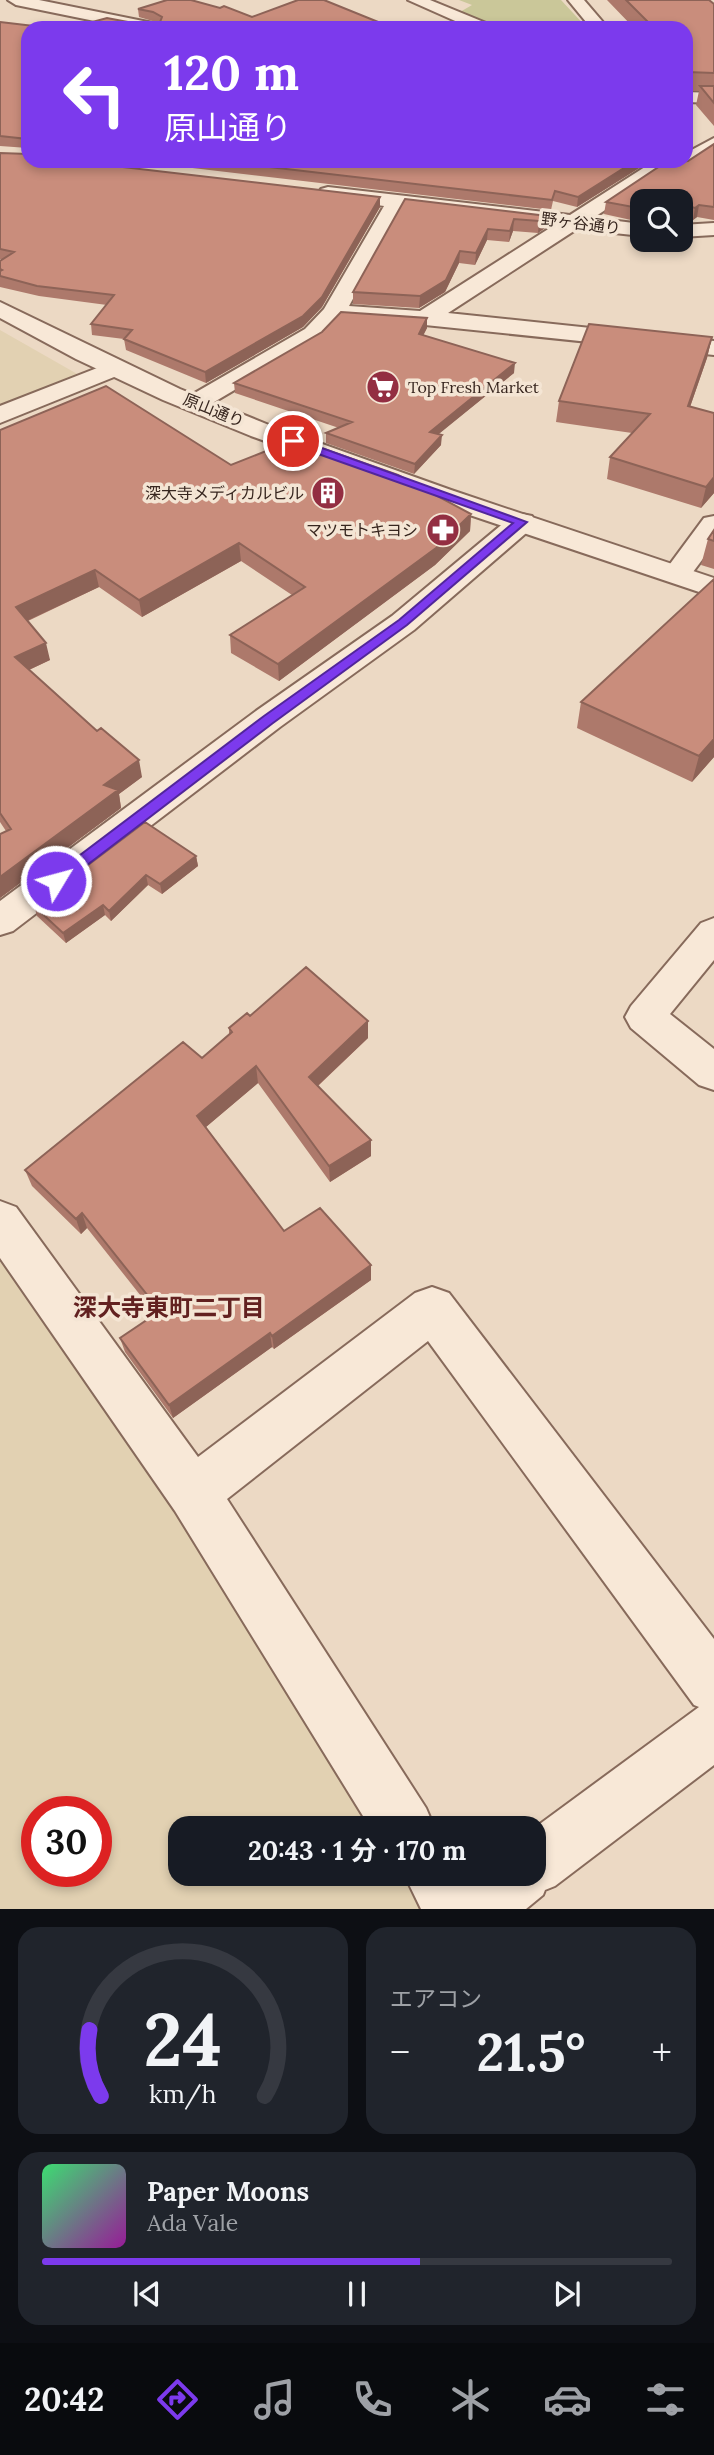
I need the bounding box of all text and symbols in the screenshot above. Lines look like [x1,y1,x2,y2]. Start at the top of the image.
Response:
text: 120 m [164,41,299,103]
icon: left [49,49,140,140]
text: 原山通り [164,107,292,148]
map controls [630,189,693,252]
button: search [630,189,693,252]
street label: 野ヶ谷通り [540,208,622,238]
supermarket icon: Top Fresh Market [364,368,402,406]
place label: Top Fresh Market [408,377,540,397]
street label: 原山通り [181,389,247,431]
pin [263,411,323,471]
icon: arrive [274,422,312,460]
building icon: 深大寺メディカルビル [309,474,347,512]
place label: 深大寺メディカルビル [145,483,304,503]
pharmacy icon: マツモトキヨシ [424,511,462,549]
place label: マツモトキヨシ [306,520,418,540]
position arrow [19,844,93,918]
district label: 深大寺東町二丁目 [73,1292,265,1323]
speed limit sign: 30 [21,1796,112,1887]
text: 20:43 · 1 分 · 170 m [248,1834,466,1867]
text: エアコン [390,1984,482,2013]
text: 24 [144,1994,222,2087]
text: 21.5° [477,2019,585,2085]
text: − [390,2028,410,2076]
text: + [652,2028,672,2076]
text: km/h [149,2078,217,2110]
text: Paper Moons [147,2175,309,2208]
text: Ada Vale [147,2208,238,2237]
icon: previous [128,2275,166,2313]
icon: pause [338,2275,376,2313]
icon: next [548,2275,586,2313]
icon: directions [153,2375,202,2424]
icon: music [250,2375,299,2424]
icon: phone [348,2375,397,2424]
icon: climate [446,2375,495,2424]
icon: car [543,2375,592,2424]
icon: filters [641,2375,690,2424]
text: 20:42 [24,2379,104,2420]

